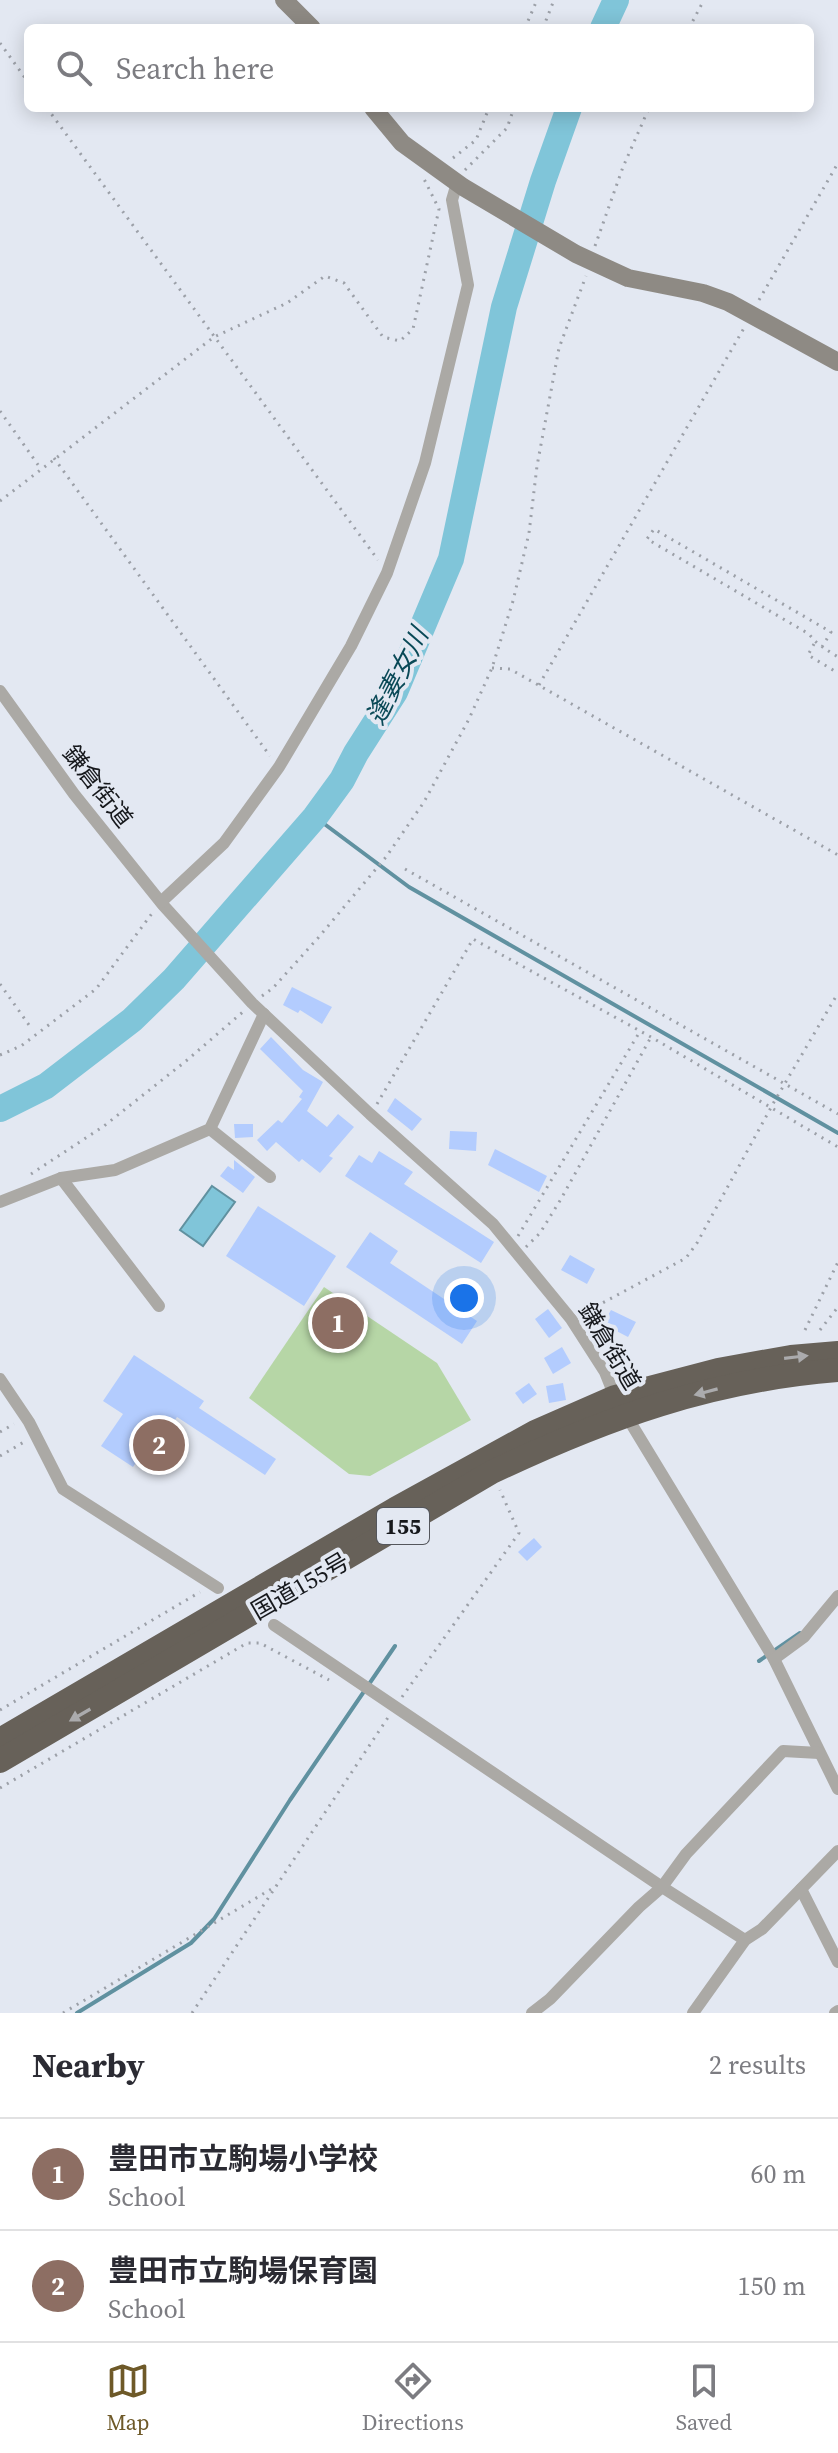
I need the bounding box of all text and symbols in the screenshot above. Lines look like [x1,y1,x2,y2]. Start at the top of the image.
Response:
search box [24,24,814,112]
icon: search [52,46,96,90]
text: Search here [116,48,274,89]
water label: 逢妻女川 [357,619,438,731]
street label: 鎌倉街道 [55,738,141,834]
your location [444,1278,484,1318]
pin: 1 [312,1293,364,1353]
street label: 鎌倉街道 [571,1296,649,1396]
one-way arrow [784,1350,809,1363]
one-way arrow [694,1386,718,1399]
pin: 2 [133,1415,185,1475]
road number: 155 [377,1508,429,1544]
street label: 国道155号 [245,1545,355,1627]
one-way arrow [68,1708,91,1722]
text: Nearby [32,2042,145,2088]
text: 2 results [709,2047,806,2083]
text: 豊田市立駒場小学校 [108,2138,378,2179]
text: 1 [51,2156,65,2192]
text: 60 m [751,2156,806,2192]
text: School [108,2179,185,2215]
text: 豊田市立駒場保育園 [108,2250,378,2291]
text: 2 [51,2268,65,2304]
text: 150 m [738,2268,806,2304]
text: School [108,2291,185,2327]
tab: Map [106,2359,150,2437]
tab: Directions [362,2359,464,2437]
tab: Saved [676,2359,732,2437]

